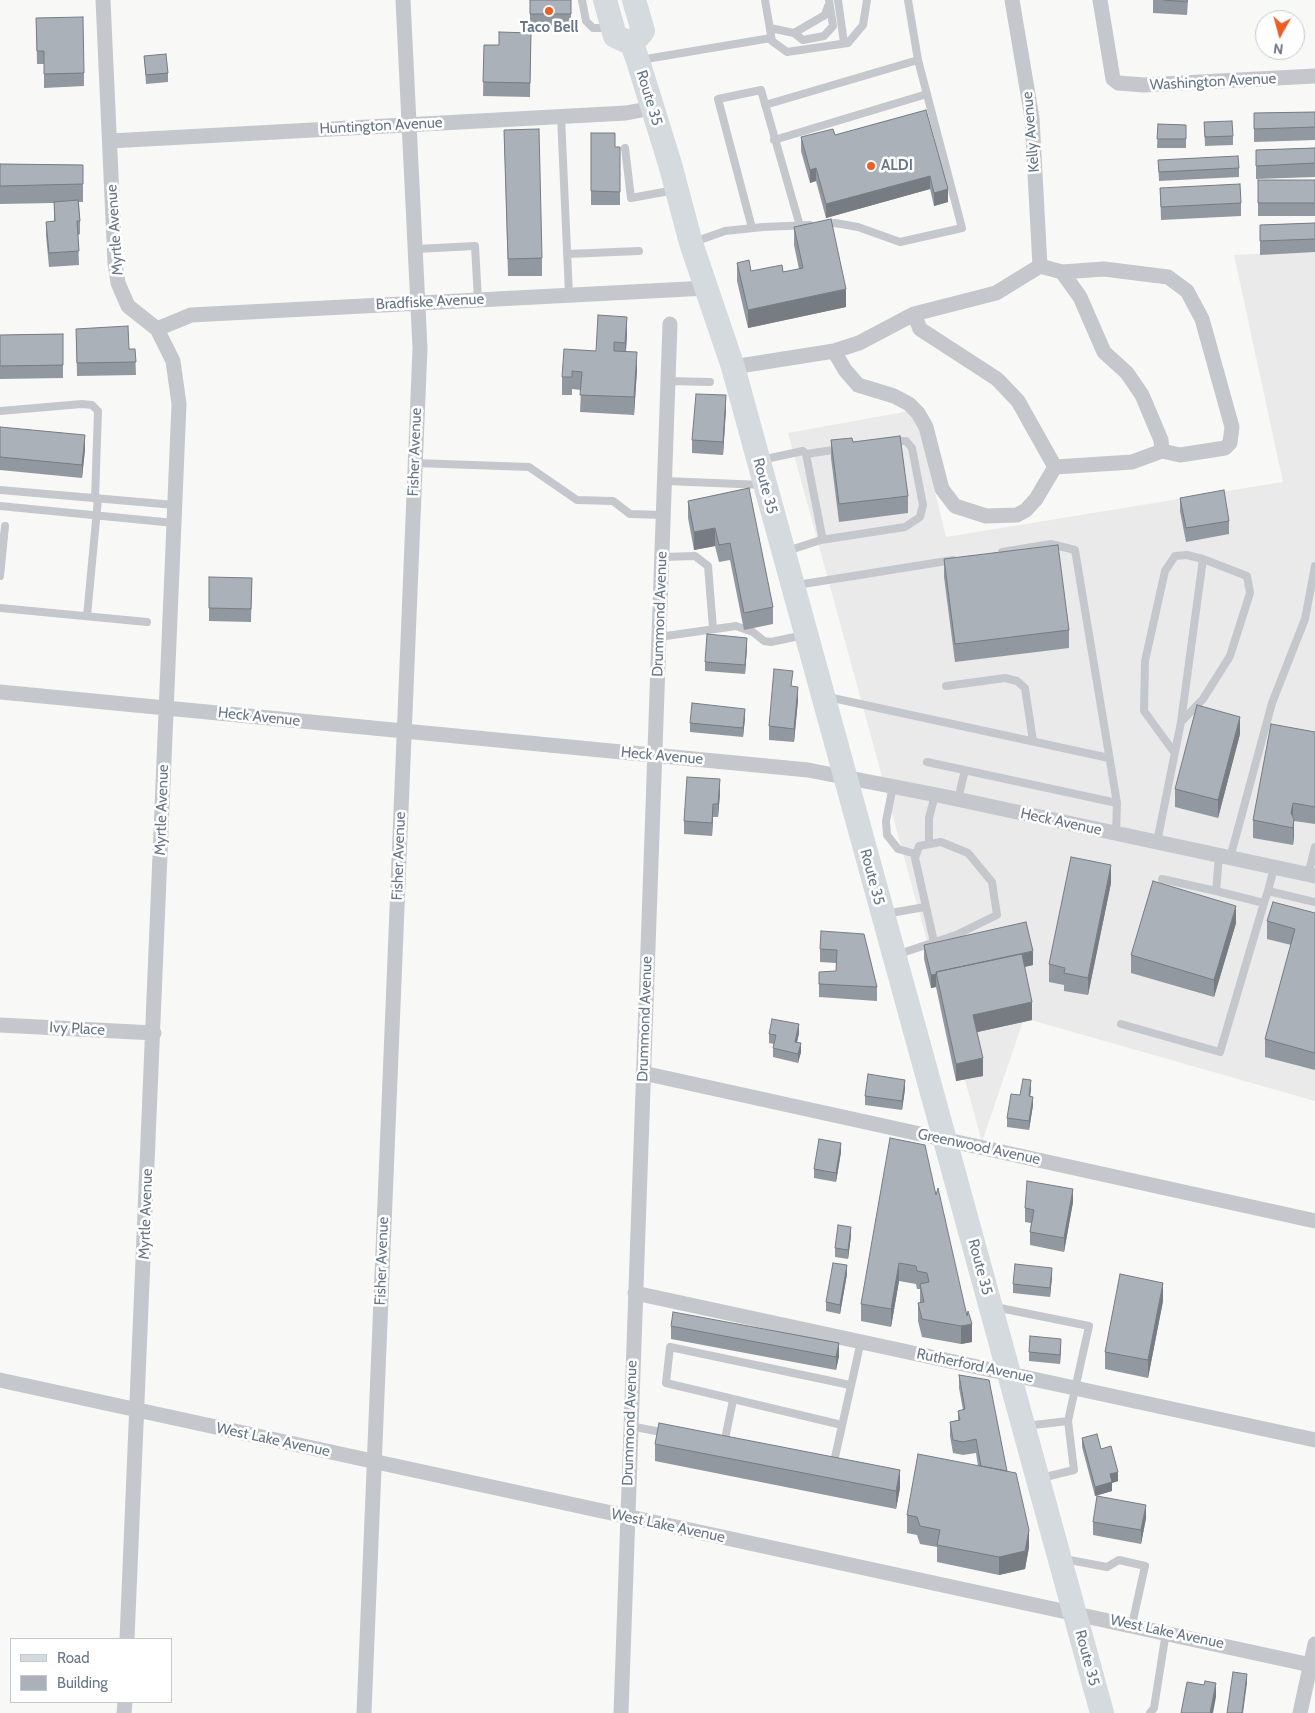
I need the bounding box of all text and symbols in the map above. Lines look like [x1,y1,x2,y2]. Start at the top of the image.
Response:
marker: Taco Bell [543,5,555,17]
north arrow [1255,10,1305,60]
place label: Taco Bell [520,19,578,37]
text: N [1272,39,1284,58]
street label: Route 35 [632,68,666,128]
street label: Washington Avenue [1149,70,1277,94]
street label: Kelly Avenue [1018,91,1044,173]
street label: Huntington Avenue [319,114,443,138]
place label: ALDI [881,157,913,175]
marker: ALDI [865,160,877,172]
street label: Myrtle Avenue [103,184,127,276]
street label: Bradfiske Avenue [375,290,485,314]
street label: Fisher Avenue [404,407,426,497]
street label: Route 35 [749,456,781,516]
street label: Drummond Avenue [649,551,671,677]
street label: Heck Avenue [217,704,301,730]
street label: Heck Avenue [620,743,704,769]
street label: Myrtle Avenue [151,764,173,856]
street label: Heck Avenue [1019,805,1103,839]
street label: Fisher Avenue [388,811,410,901]
street label: Route 35 [856,847,888,907]
street label: Drummond Avenue [634,956,656,1082]
street label: Ivy Place [49,1019,105,1039]
street label: Greenwood Avenue [916,1125,1042,1169]
street label: Myrtle Avenue [135,1168,157,1260]
street label: Fisher Avenue [371,1216,393,1306]
street label: Route 35 [964,1237,996,1297]
street label: Rutherford Avenue [915,1345,1035,1387]
street label: Drummond Avenue [619,1360,641,1486]
street label: West Lake Avenue [215,1419,331,1461]
street label: West Lake Avenue [610,1505,726,1547]
street label: West Lake Avenue [1109,1611,1225,1653]
street label: Route 35 [1071,1628,1103,1688]
legend [10,1638,172,1703]
text: Road [57,1649,90,1667]
text: Building [57,1674,108,1692]

